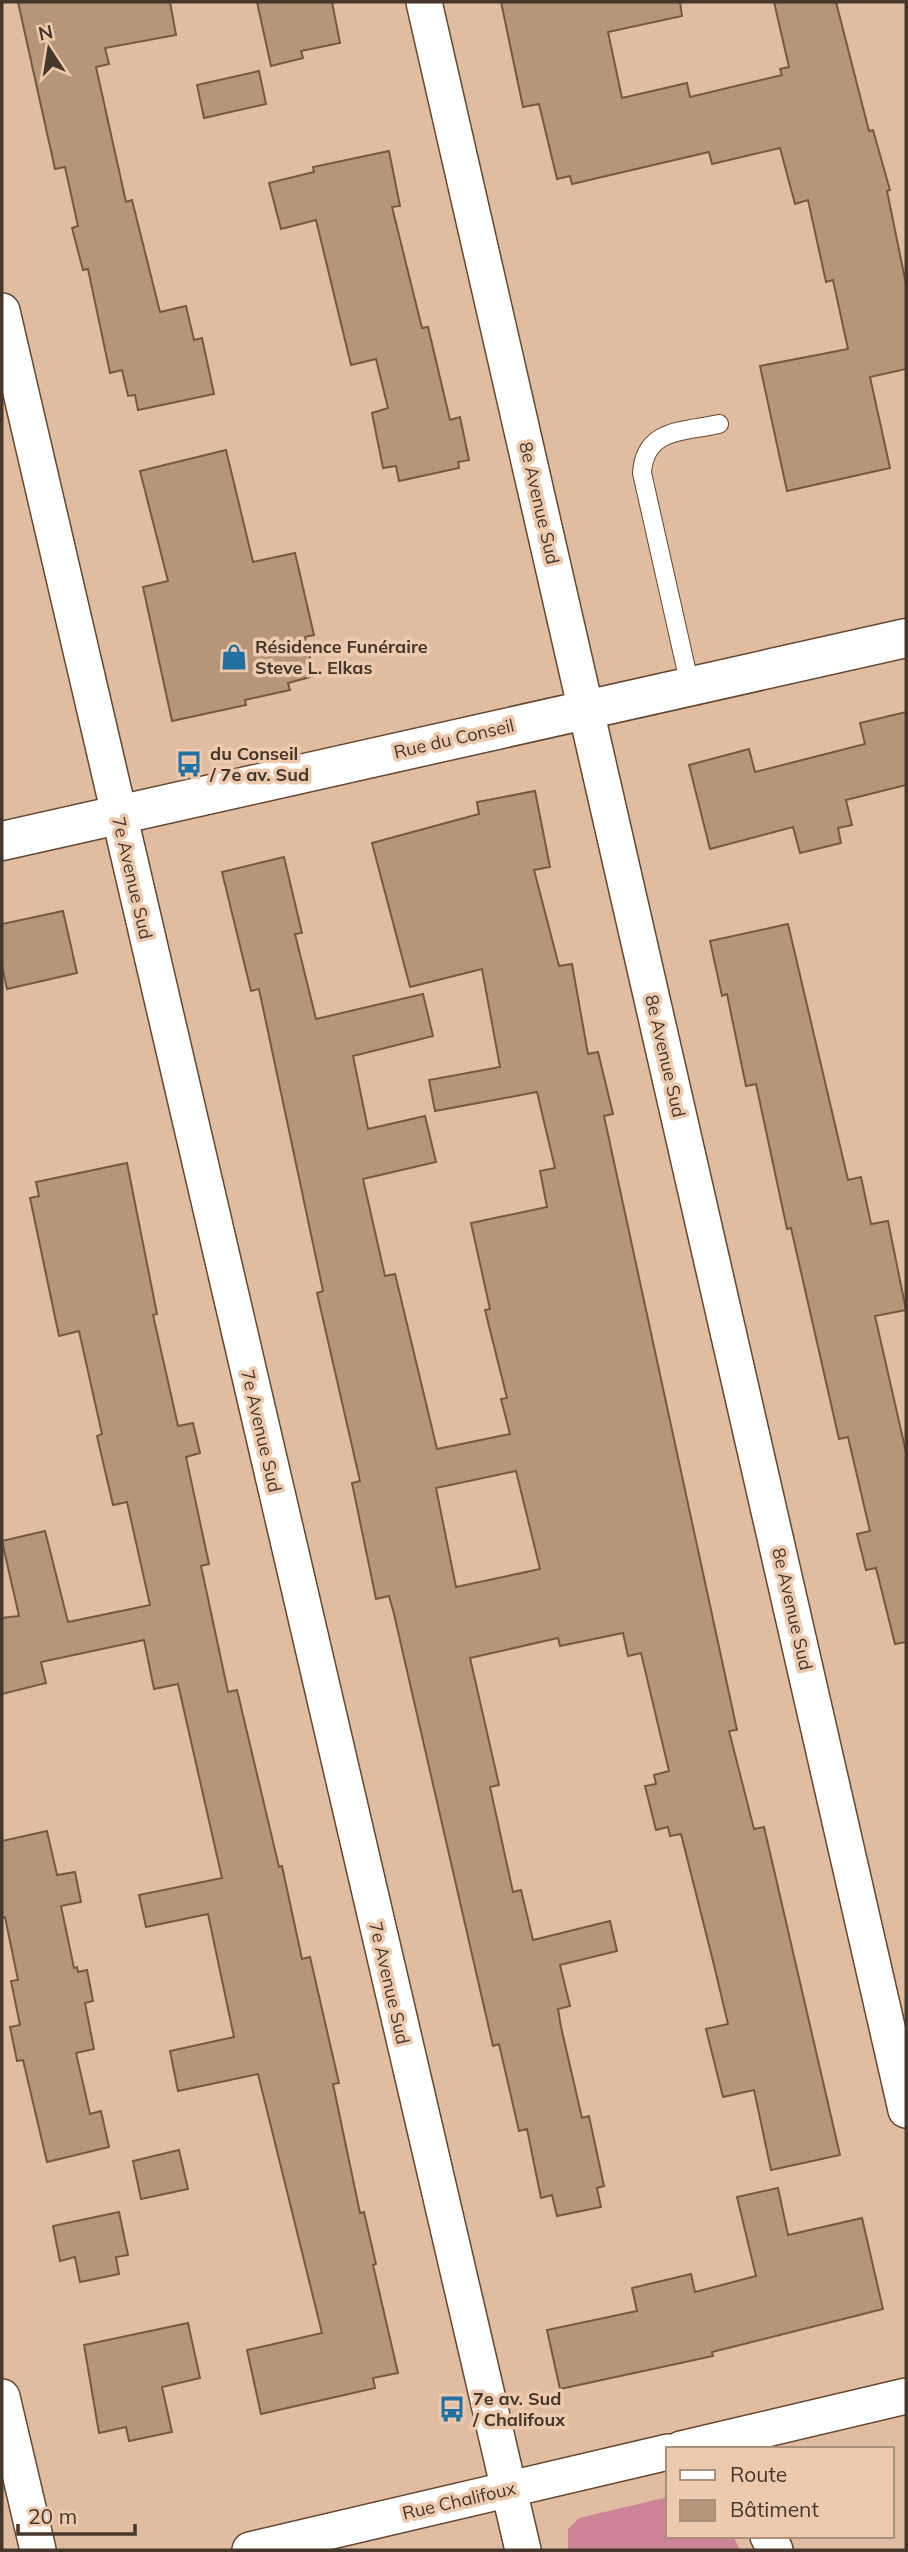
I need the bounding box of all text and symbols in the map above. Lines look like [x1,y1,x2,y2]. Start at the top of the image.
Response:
north arrow [14,14,84,84]
text: N [36,19,55,46]
street label: 8e Avenue Sud [514,439,565,566]
place label: Résidence Funéraire Steve L. Elkas [255,635,428,679]
shop icon: Résidence Funéraire Steve L. Elkas [219,642,249,672]
street label: Rue du Conseil [391,713,516,764]
place label: du Conseil / 7e av. Sud [209,742,309,786]
bus stop icon: du Conseil / 7e av. Sud [174,749,204,779]
street label: 7e Avenue Sud [107,814,158,941]
street label: 8e Avenue Sud [640,992,691,1119]
street label: 7e Avenue Sud [236,1367,287,1494]
street label: 8e Avenue Sud [767,1545,818,1672]
street label: 7e Avenue Sud [364,1919,415,2046]
place label: 7e av. Sud / Chalifoux [472,2387,566,2431]
bus stop icon: 7e av. Sud / Chalifoux [437,2394,467,2424]
legend [666,2447,894,2538]
text: Route [730,2461,787,2487]
street label: Rue Chalifoux [400,2476,518,2525]
scale bar [18,2492,135,2536]
text: Bâtiment [730,2496,819,2522]
text: 20 m [28,2503,77,2529]

